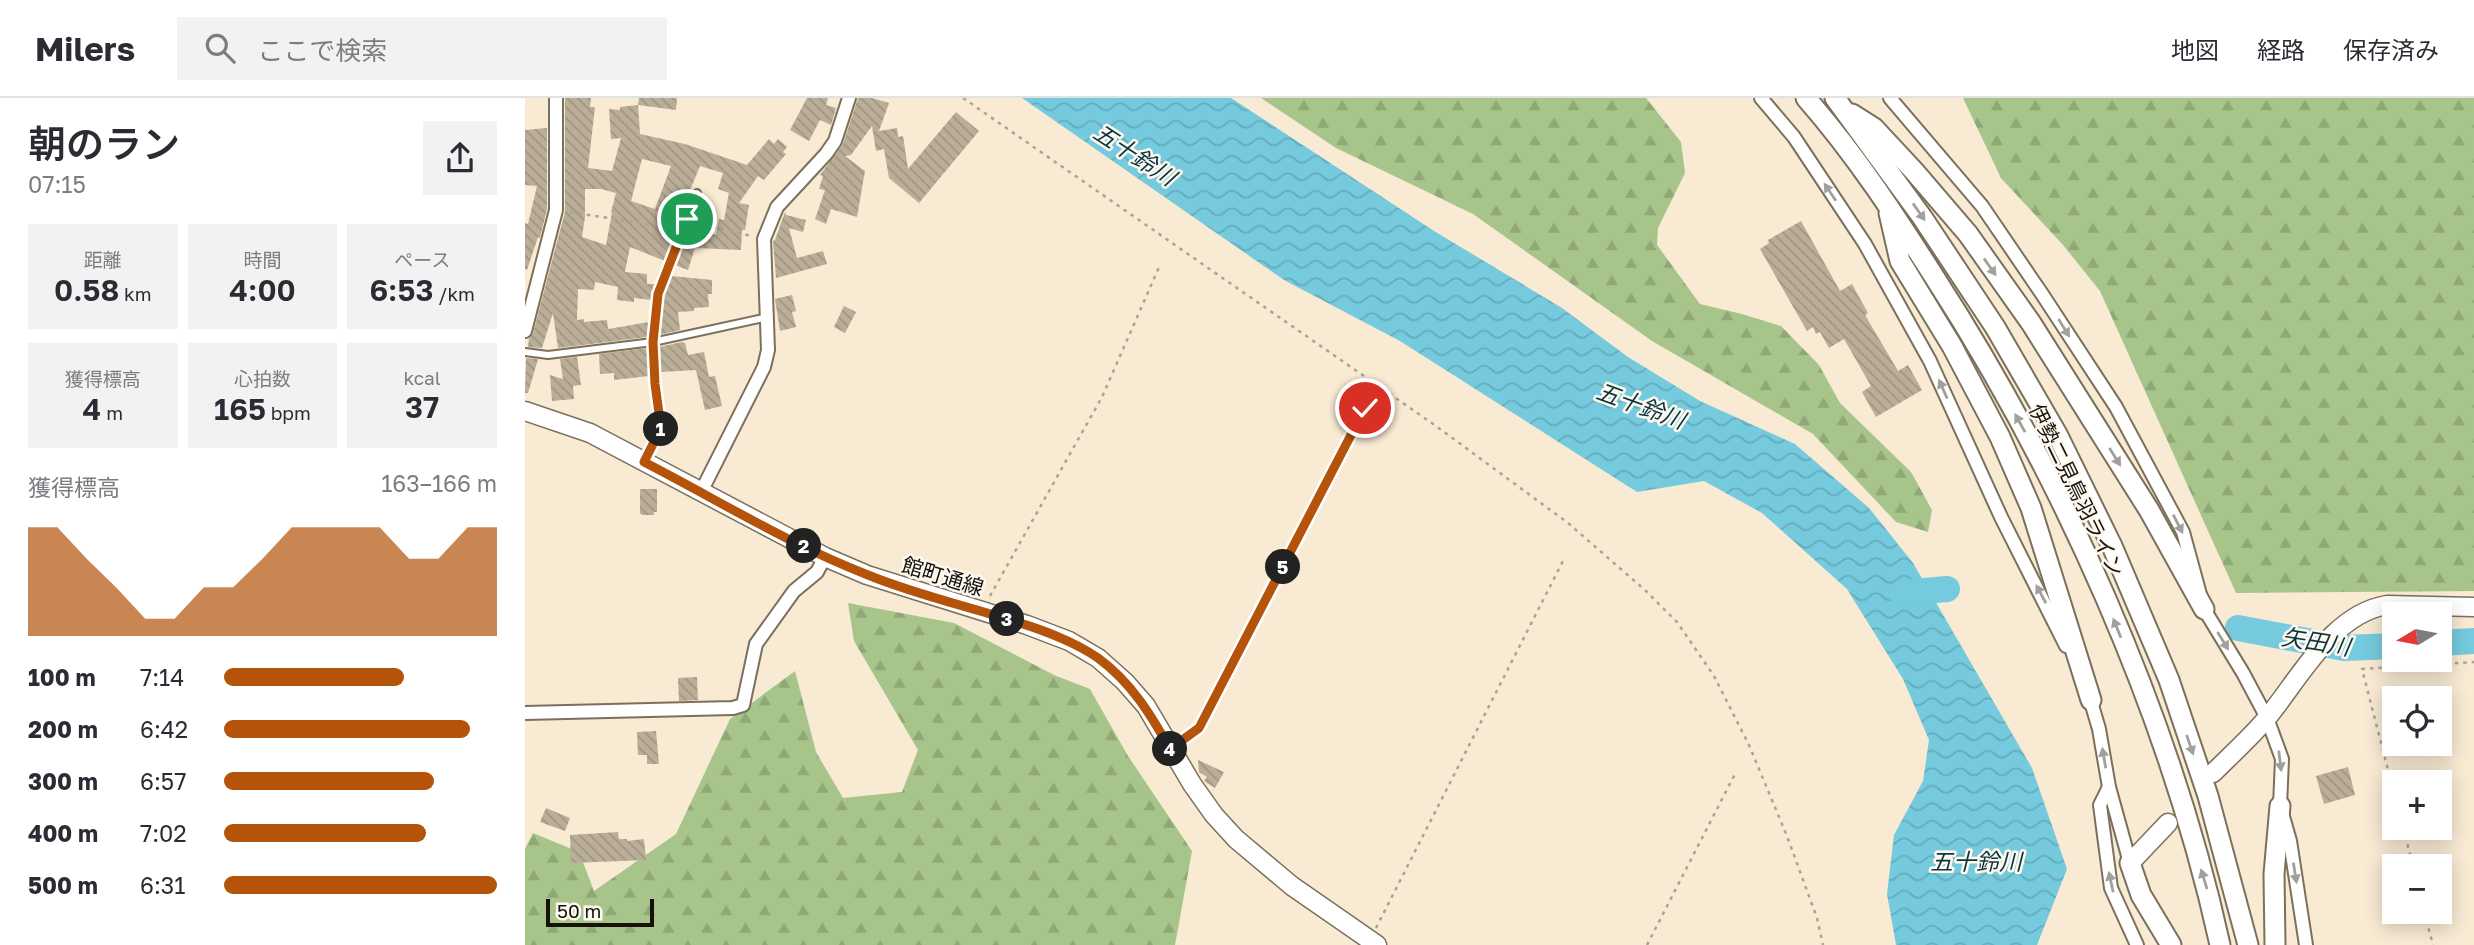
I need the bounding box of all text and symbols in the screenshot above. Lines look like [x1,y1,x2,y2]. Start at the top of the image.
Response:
search box [177,17,667,80]
text: Milers [35,29,135,68]
icon: search [201,29,239,67]
text: ここで検索 [257,35,387,66]
text: 地図 [2171,35,2219,64]
text: 経路 [2257,35,2305,64]
text: 保存済み [2343,35,2439,64]
water label: 五十鈴川 [1089,117,1184,192]
text: 朝のラン [28,121,180,166]
button: share [423,121,497,195]
text: 07:15 [28,170,86,198]
one-way arrow [1824,182,1837,202]
pin [657,189,717,249]
icon: arrive [668,200,706,238]
one-way arrow [1911,203,1925,221]
text: 距離 [84,248,122,271]
text: 時間 [243,248,282,271]
text: ペース [394,248,450,271]
one-way arrow [1983,258,1997,276]
text: 0.58 [54,272,119,308]
text: 4:00 [229,272,296,308]
text: 6:53 [369,272,434,308]
text: km [119,282,152,305]
text: /km [434,282,475,305]
one-way arrow [2057,318,2070,338]
text: kcal [403,366,441,389]
text: 獲得標高 [65,367,141,390]
text: 心拍数 [234,367,291,390]
water label: 五十鈴川 [1593,376,1692,435]
pin [1335,378,1395,438]
one-way arrow [1937,379,1948,400]
text: 37 [405,389,439,425]
icon: check [1346,389,1384,427]
text: 4 [83,391,101,427]
text: 165 [214,391,266,427]
street label: 伊勢二見鳥羽ライン [2024,399,2130,581]
text: m [101,401,123,424]
text: bpm [266,401,311,424]
pin: 1 [643,412,679,446]
one-way arrow [2014,413,2026,432]
text: 1 [656,417,665,440]
one-way arrow [2109,447,2122,466]
text: 163–166 m [381,469,497,497]
text: 獲得標高 [28,473,120,501]
one-way arrow [2173,514,2184,534]
pin: 2 [787,528,821,564]
text: 2 [798,534,809,557]
pin: 5 [1265,550,1301,584]
street label: 館町通線 [899,551,987,601]
text: 5 [1277,555,1288,578]
one-way arrow [2035,585,2047,604]
pin: 3 [989,602,1025,636]
north arrow [2382,602,2452,672]
map controls [2382,602,2452,924]
text: 3 [1001,607,1012,630]
one-way arrow [2111,618,2122,639]
water label: 矢田川 [2280,622,2355,661]
one-way arrow [2217,631,2230,651]
text: 100 m [28,663,96,691]
text: 7:14 [140,663,184,691]
button: locate [2382,686,2452,756]
text: 200 m [28,715,98,743]
text: 6:42 [140,715,188,743]
pin: 4 [1153,732,1187,766]
one-way arrow [2185,734,2196,755]
text: 4 [1164,737,1175,760]
one-way arrow [2098,747,2109,769]
one-way arrow [2274,750,2285,772]
text: 300 m [28,767,98,795]
text: 6:57 [140,767,186,795]
button: + [2382,770,2452,840]
text: 400 m [28,819,98,847]
text: 7:02 [140,819,187,847]
water label: 五十鈴川 [1930,847,2025,875]
button: − [2382,854,2452,924]
one-way arrow [2290,862,2301,884]
one-way arrow [2198,868,2208,889]
text: 500 m [28,871,98,899]
text: 6:31 [140,871,185,899]
one-way arrow [2105,871,2116,893]
scale bar [546,896,655,928]
text: 50 m [557,899,601,922]

